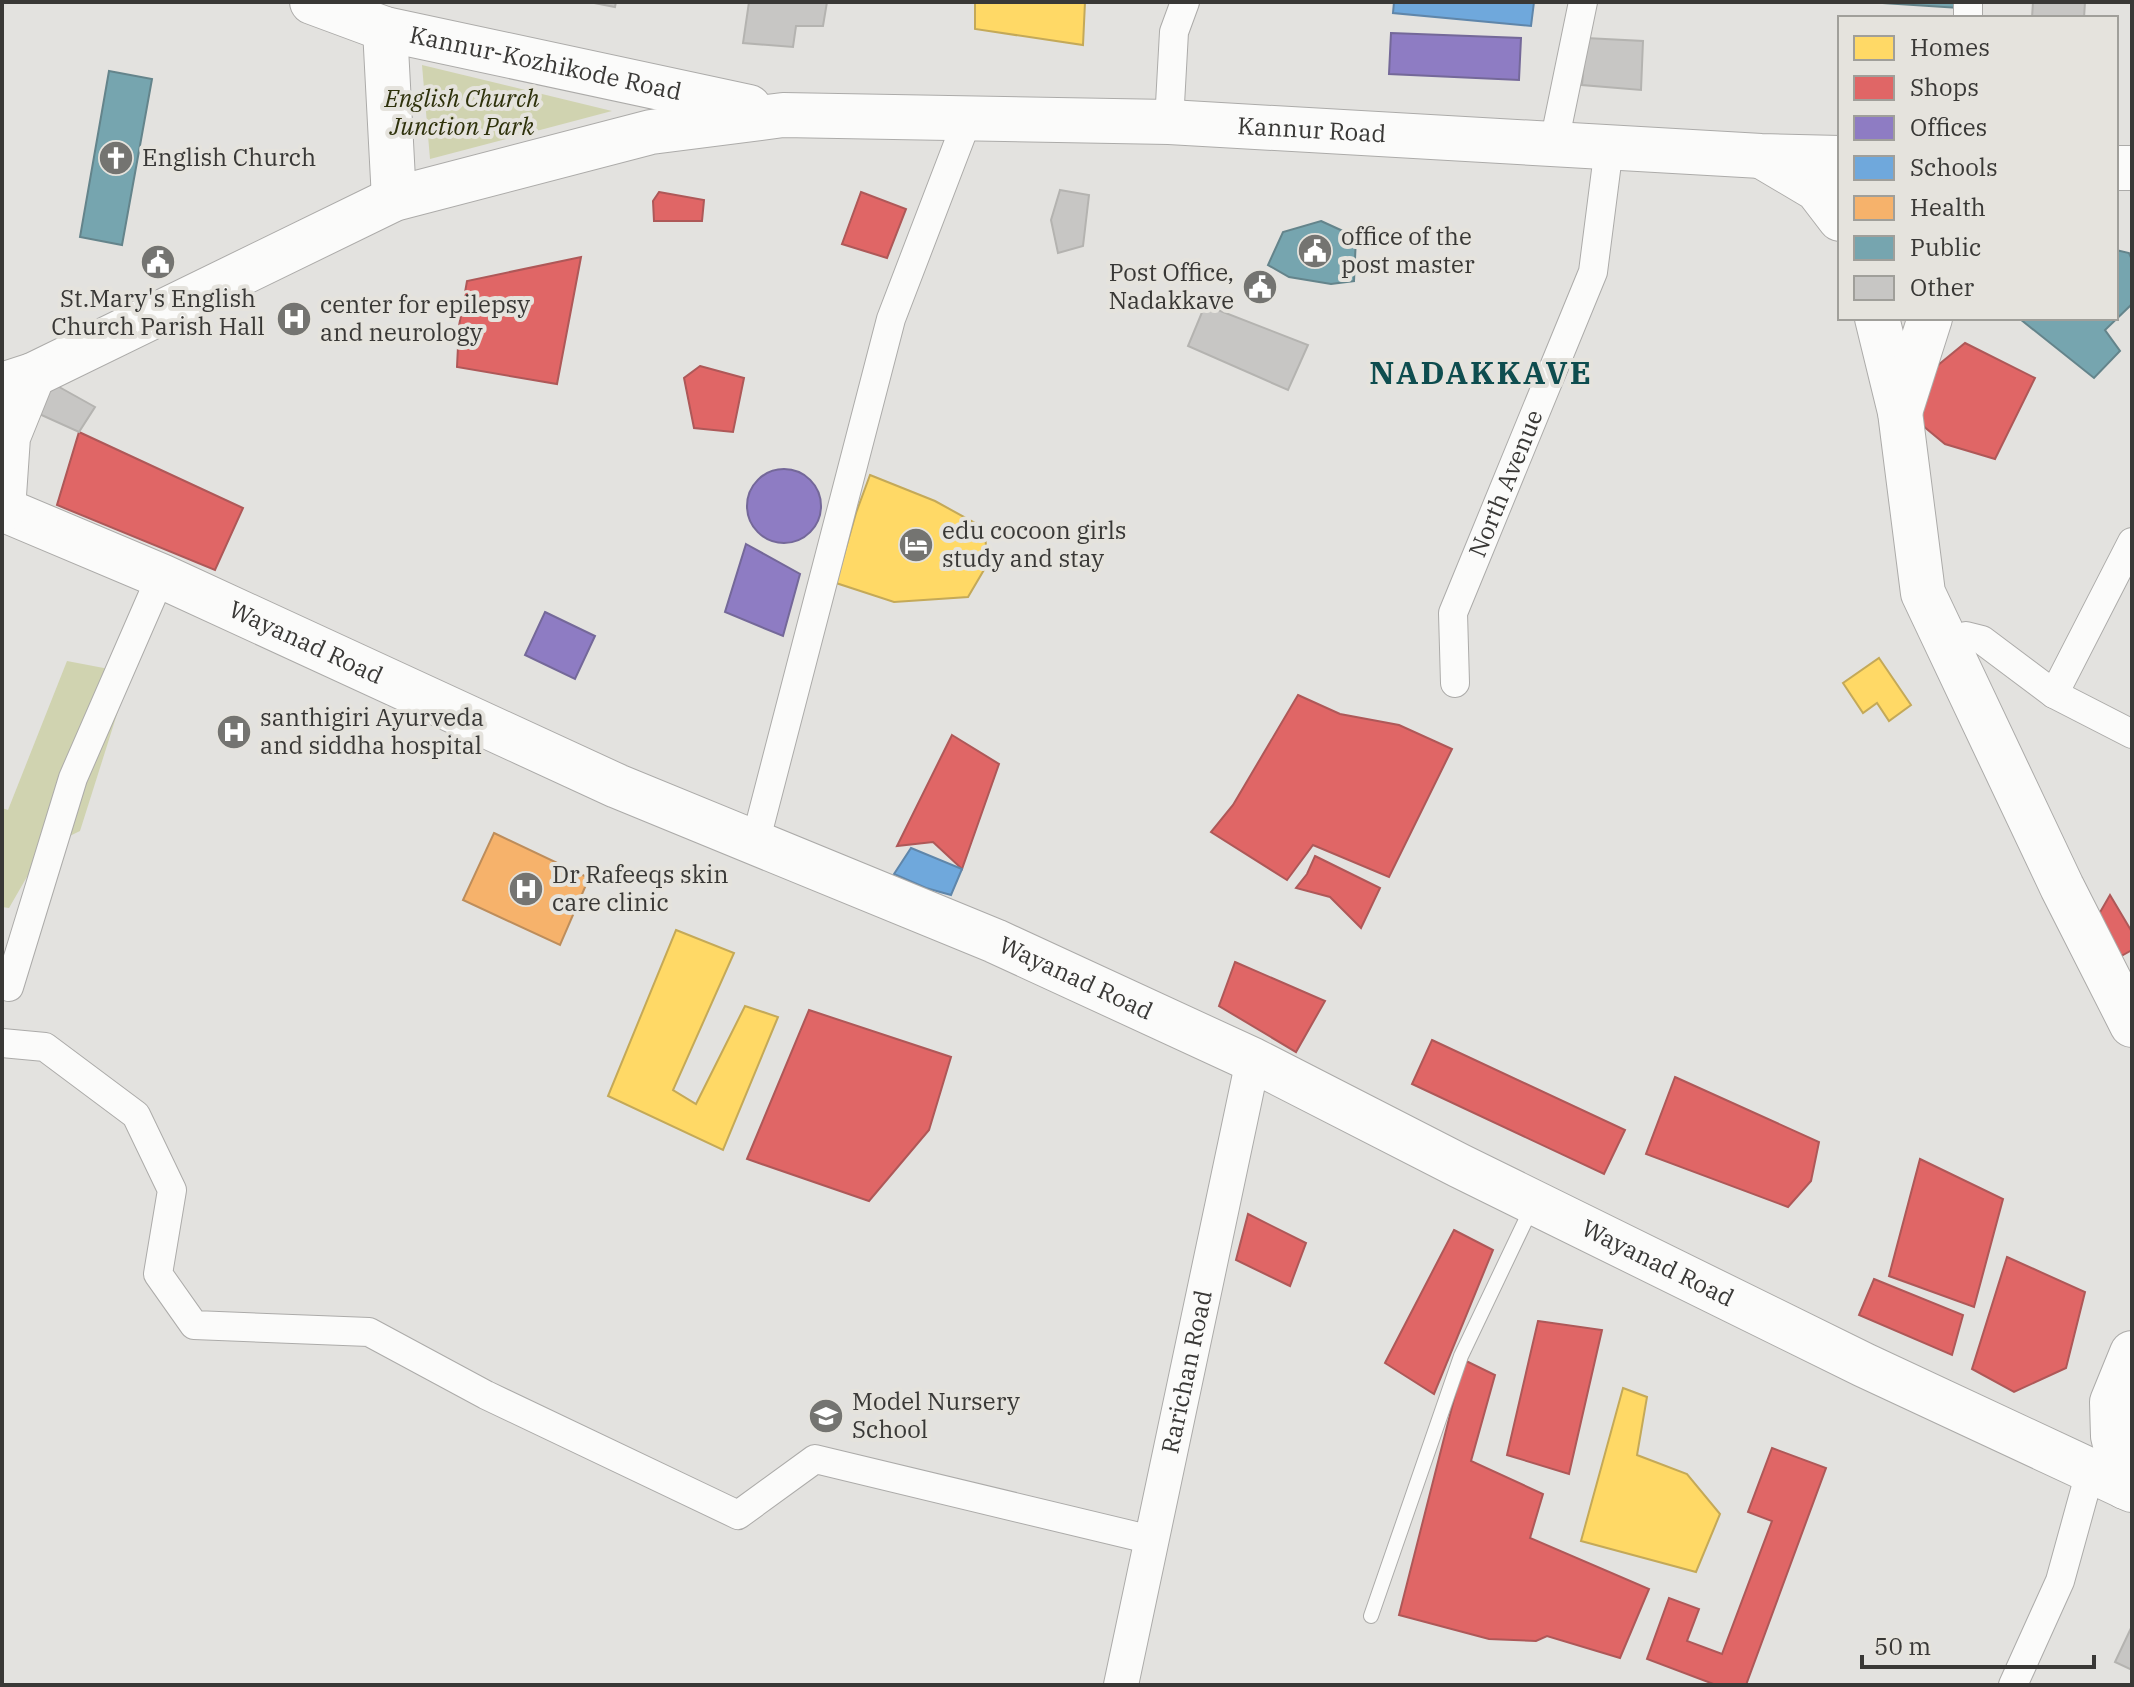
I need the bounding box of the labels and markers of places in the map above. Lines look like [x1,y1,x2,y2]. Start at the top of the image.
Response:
church icon: English Church [97,139,135,177]
place label: English Church [142,141,316,173]
place label: office of the post master [1341,220,1475,280]
public building icon: office of the post master [1296,232,1334,270]
public building icon: St.Mary's English Church Parish Hall [139,243,177,281]
place label: Post Office, Nadakkave [1108,256,1234,316]
public building icon: Post Office, Nadakkave [1241,268,1279,306]
place label: St.Mary's English Church Parish Hall [51,282,265,342]
place label: center for epilepsy and neurology [320,288,530,348]
hospital icon: center for epilepsy and neurology [275,300,313,338]
place label: edu cocoon girls study and stay [942,514,1127,574]
hotel icon: edu cocoon girls study and stay [897,526,935,564]
place label: santhigiri Ayurveda and siddha hospital [260,701,484,761]
hospital icon: santhigiri Ayurveda and siddha hospital [215,713,253,751]
place label: Dr Rafeeqs skin care clinic [552,858,729,918]
hospital icon: Dr Rafeeqs skin care clinic [507,870,545,908]
place label: Model Nursery School [852,1385,1020,1445]
school or university icon: Model Nursery School [807,1397,845,1435]

